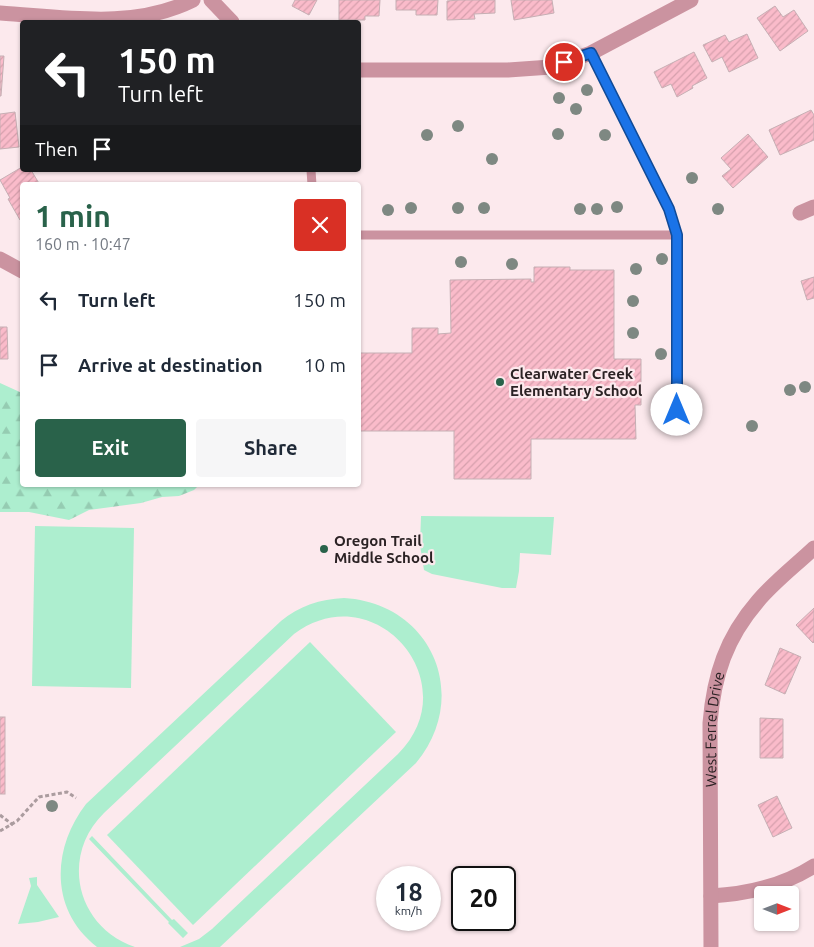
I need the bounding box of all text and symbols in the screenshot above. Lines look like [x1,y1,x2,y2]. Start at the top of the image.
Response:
icon: left [35,40,100,105]
text: 150 m [118,40,216,80]
pin [543,41,585,83]
icon: arrive [550,48,578,76]
text: Turn left [118,81,203,106]
icon: arrive [88,135,116,163]
text: Then [35,138,78,160]
text: 1 min [35,199,111,233]
button: close [294,199,346,251]
text: 160 m · 10:47 [35,235,131,253]
icon: left [35,286,63,314]
text: Turn left [78,289,156,311]
text: 150 m [293,289,346,311]
icon: arrive [35,351,63,379]
text: Arrive at destination [78,354,263,376]
text: 10 m [304,354,346,376]
place label: Clearwater Creek Elementary School [510,365,643,399]
marker: Clearwater Creek Elementary School [494,376,506,388]
position arrow [650,383,702,435]
button: Exit [35,419,186,477]
button: Share [196,419,346,477]
place label: Oregon Trail Middle School [334,532,434,566]
marker: Oregon Trail Middle School [318,543,330,555]
street label: West Ferrel Drive [701,669,727,787]
speed limit sign: 20 [451,866,516,931]
text: 18 [394,878,423,906]
north arrow [754,886,799,931]
map controls [754,886,799,931]
text: km/h [395,904,422,917]

